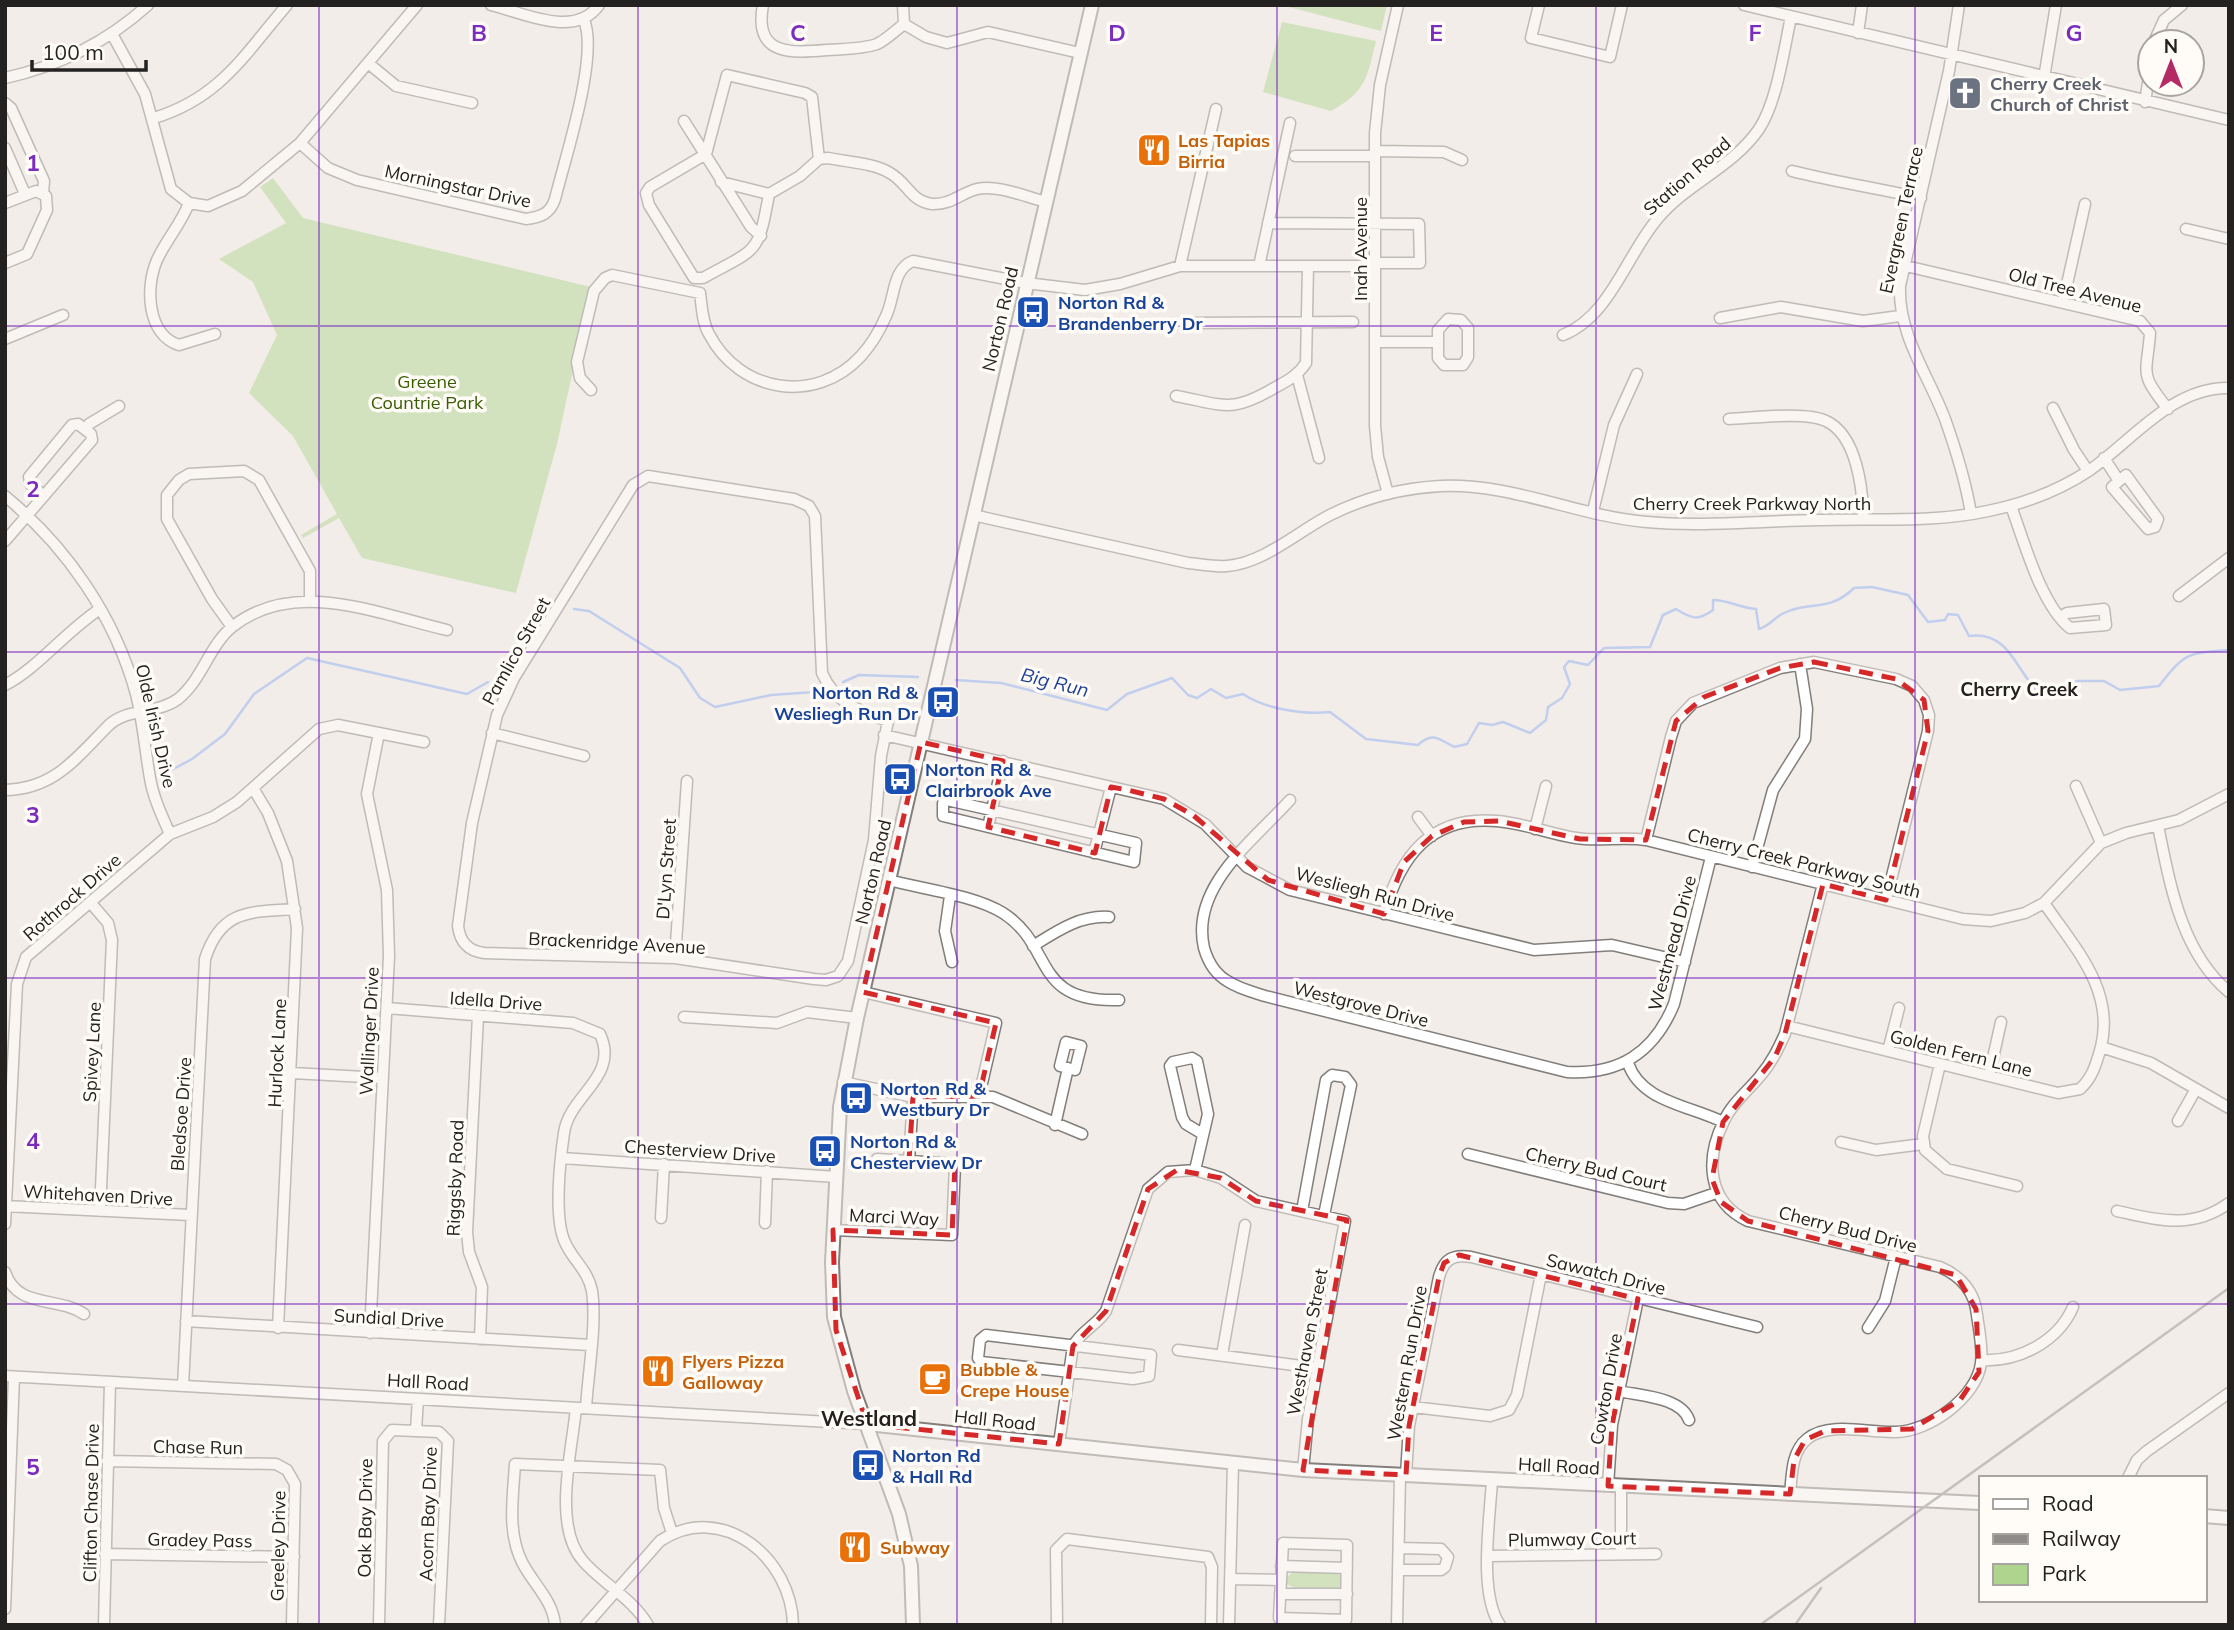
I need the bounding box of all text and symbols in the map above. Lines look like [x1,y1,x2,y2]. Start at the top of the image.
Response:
text: B [471,18,487,47]
text: C [790,18,806,47]
text: D [1108,18,1126,47]
text: E [1429,18,1443,47]
text: F [1748,18,1762,47]
text: G [2065,18,2083,47]
scale bar [32,28,145,72]
north arrow [2136,28,2206,98]
text: N [2164,34,2178,58]
text: 100 m [42,39,104,65]
place label: Cherry Creek Church of Christ [1990,72,2129,116]
church icon: Cherry Creek Church of Christ [1946,74,1984,112]
place label: Las Tapias Birria [1178,129,1270,173]
restaurant icon: Las Tapias Birria [1135,131,1173,169]
street label: Station Road [1639,132,1735,220]
street label: Evergreen Terrace [1874,144,1928,296]
text: 1 [26,148,40,177]
street label: Morningstar Drive [383,159,533,213]
street label: Inah Avenue [1349,197,1372,301]
street label: Old Tree Avenue [2006,262,2144,318]
street label: Norton Road [977,264,1023,374]
place label: Norton Rd & Brandenberry Dr [1058,291,1203,335]
bus stop icon: Norton Rd & Brandenberry Dr [1014,293,1052,331]
park label: Greene Countrie Park [371,370,484,414]
text: 2 [26,474,40,503]
street label: Cherry Creek Parkway North [1633,492,1871,515]
street label: Pamlico Street [477,593,555,709]
street label: Olde Irish Drive [131,662,181,790]
water label: Big Run [1019,662,1091,702]
district label: Cherry Creek [1960,677,2078,701]
place label: Norton Rd & Wesliegh Run Dr [774,681,919,725]
bus stop icon: Norton Rd & Wesliegh Run Dr [924,683,962,721]
place label: Norton Rd & Clairbrook Ave [925,758,1052,802]
bus stop icon: Norton Rd & Clairbrook Ave [881,760,919,798]
text: 3 [26,800,40,829]
street label: Norton Road [850,817,896,927]
street label: D'Lyn Street [651,818,681,920]
street label: Cherry Creek Parkway South [1685,823,1923,903]
street label: Rothrock Drive [18,848,126,946]
street label: Wesliegh Run Drive [1293,862,1457,926]
street label: Westmead Drive [1643,873,1701,1013]
street label: Brackenridge Avenue [528,927,706,959]
street label: Wallinger Drive [354,966,384,1096]
street label: Westgrove Drive [1291,976,1431,1032]
street label: Idella Drive [449,986,543,1016]
street label: Hurlock Lane [263,998,291,1108]
street label: Spivey Lane [78,1001,106,1103]
street label: Golden Fern Lane [1887,1024,2035,1082]
street label: Bledsoe Drive [166,1056,196,1172]
place label: Norton Rd & Westbury Dr [880,1077,991,1121]
bus stop icon: Norton Rd & Westbury Dr [837,1079,875,1117]
street label: Riggsby Road [441,1119,469,1237]
text: 4 [26,1126,40,1155]
place label: Norton Rd & Chesterview Dr [850,1130,983,1174]
bus stop icon: Norton Rd & Chesterview Dr [806,1132,844,1170]
street label: Chesterview Drive [623,1134,777,1168]
street label: Cherry Bud Court [1523,1142,1669,1196]
street label: Whitehaven Drive [22,1180,174,1210]
street label: Cherry Bud Drive [1776,1201,1920,1257]
street label: Marci Way [849,1203,940,1231]
street label: Sawatch Drive [1544,1248,1668,1300]
street label: Westhaven Street [1281,1266,1333,1418]
street label: Western Run Drive [1382,1284,1432,1442]
street label: Sundial Drive [333,1304,445,1332]
street label: Cowton Drive [1585,1331,1627,1447]
place label: Flyers Pizza Galloway [682,1350,784,1394]
restaurant icon: Flyers Pizza Galloway [639,1352,677,1390]
place label: Bubble & Crepe House [960,1358,1069,1402]
cafe icon: Bubble & Crepe House [916,1360,954,1398]
street label: Hall Road [386,1368,470,1396]
street label: Hall Road [953,1404,1037,1436]
district label: Westland [821,1405,917,1431]
street label: Clifton Chase Drive [78,1423,104,1583]
street label: Chase Run [153,1435,243,1459]
place label: Norton Rd & Hall Rd [892,1444,981,1488]
street label: Acorn Bay Drive [414,1446,442,1582]
bus stop icon: Norton Rd & Hall Rd [849,1446,887,1484]
text: 5 [26,1452,40,1481]
street label: Hall Road [1517,1452,1601,1480]
street label: Oak Bay Drive [352,1458,378,1578]
legend [1979,1476,2206,1602]
street label: Greeley Drive [266,1490,290,1602]
text: Road [2042,1490,2093,1516]
text: Railway [2042,1525,2121,1551]
street label: Plumway Court [1508,1526,1636,1552]
street label: Gradey Pass [147,1528,253,1552]
restaurant icon: Subway [836,1528,874,1566]
place label: Subway [880,1536,950,1559]
text: Park [2042,1560,2086,1586]

